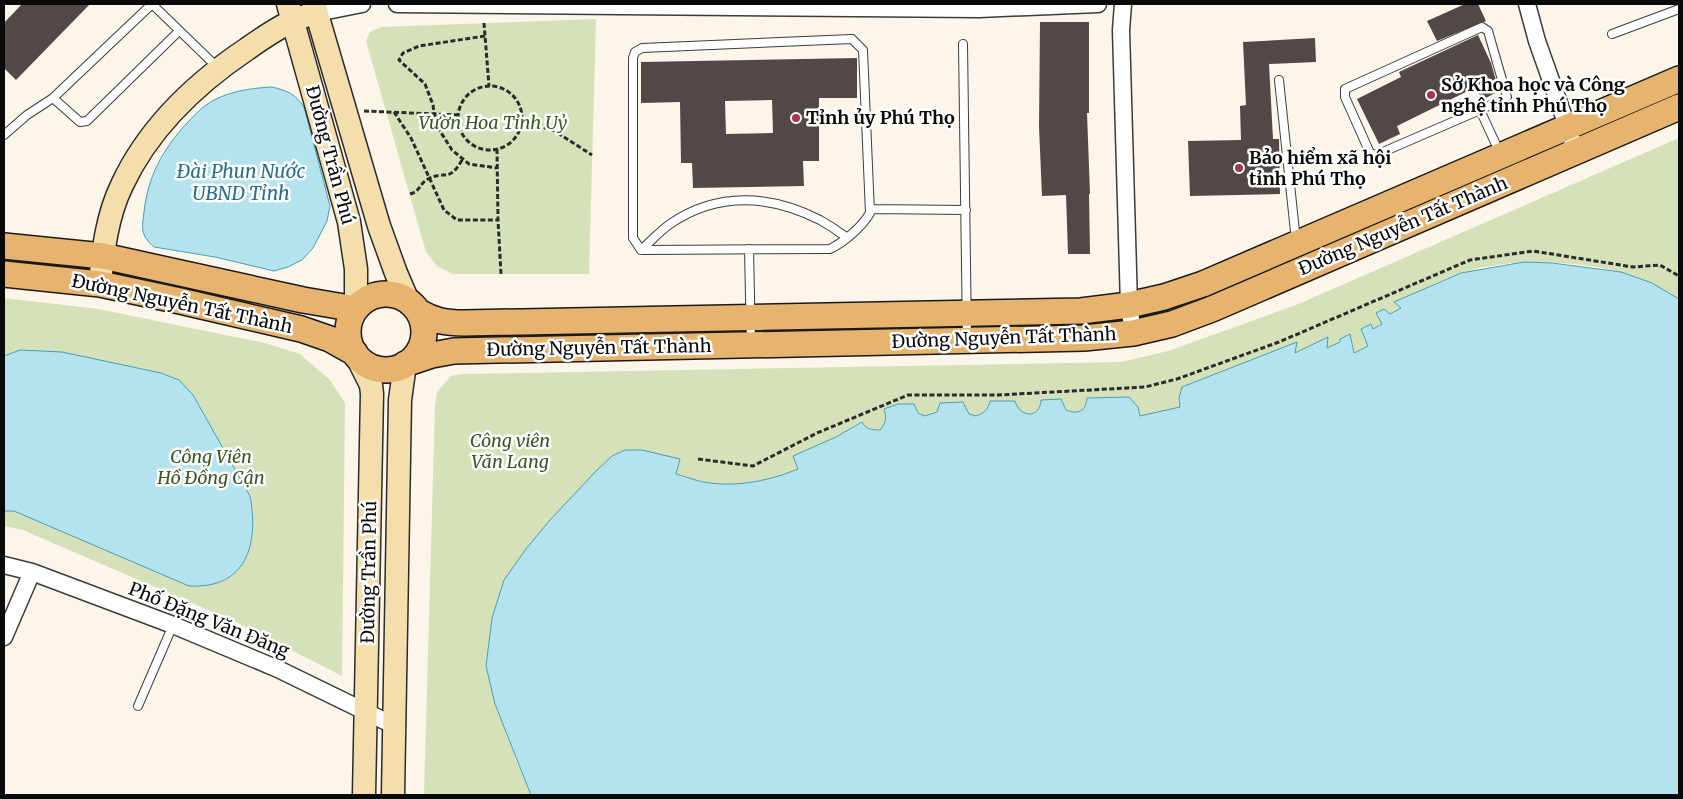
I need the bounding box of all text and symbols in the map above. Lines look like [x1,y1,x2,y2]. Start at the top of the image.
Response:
place label: Sở Khoa học và Công nghệ tỉnh Phú Thọ [1441,73,1625,117]
street label: Đường Trần Phú [301,83,360,227]
marker: Sở Khoa học và Công nghệ tỉnh Phú Thọ [1425,89,1437,101]
place label: Tỉnh ủy Phú Thọ [806,106,955,129]
park label: Vườn Hoa Tỉnh Uỷ [419,111,568,134]
marker: Tỉnh ủy Phú Thọ [790,112,802,124]
place label: Bảo hiểm xã hội tỉnh Phú Thọ [1249,146,1391,190]
water label: Đài Phun Nước UBND Tỉnh [176,159,305,205]
marker: Bảo hiểm xã hội tỉnh Phú Thọ [1233,162,1245,174]
street label: Đường Nguyễn Tất Thành [1295,171,1511,280]
street label: Đường Nguyễn Tất Thành [70,269,295,338]
street label: Đường Nguyễn Tất Thành [891,322,1117,353]
street label: Đường Nguyễn Tất Thành [486,334,712,361]
park label: Công viên Văn Lang [470,429,550,473]
park label: Công Viên Hồ Đồng Cận [156,445,265,489]
street label: Đường Trần Phú [356,500,381,644]
street label: Phố Đặng Văn Đăng [125,577,293,662]

